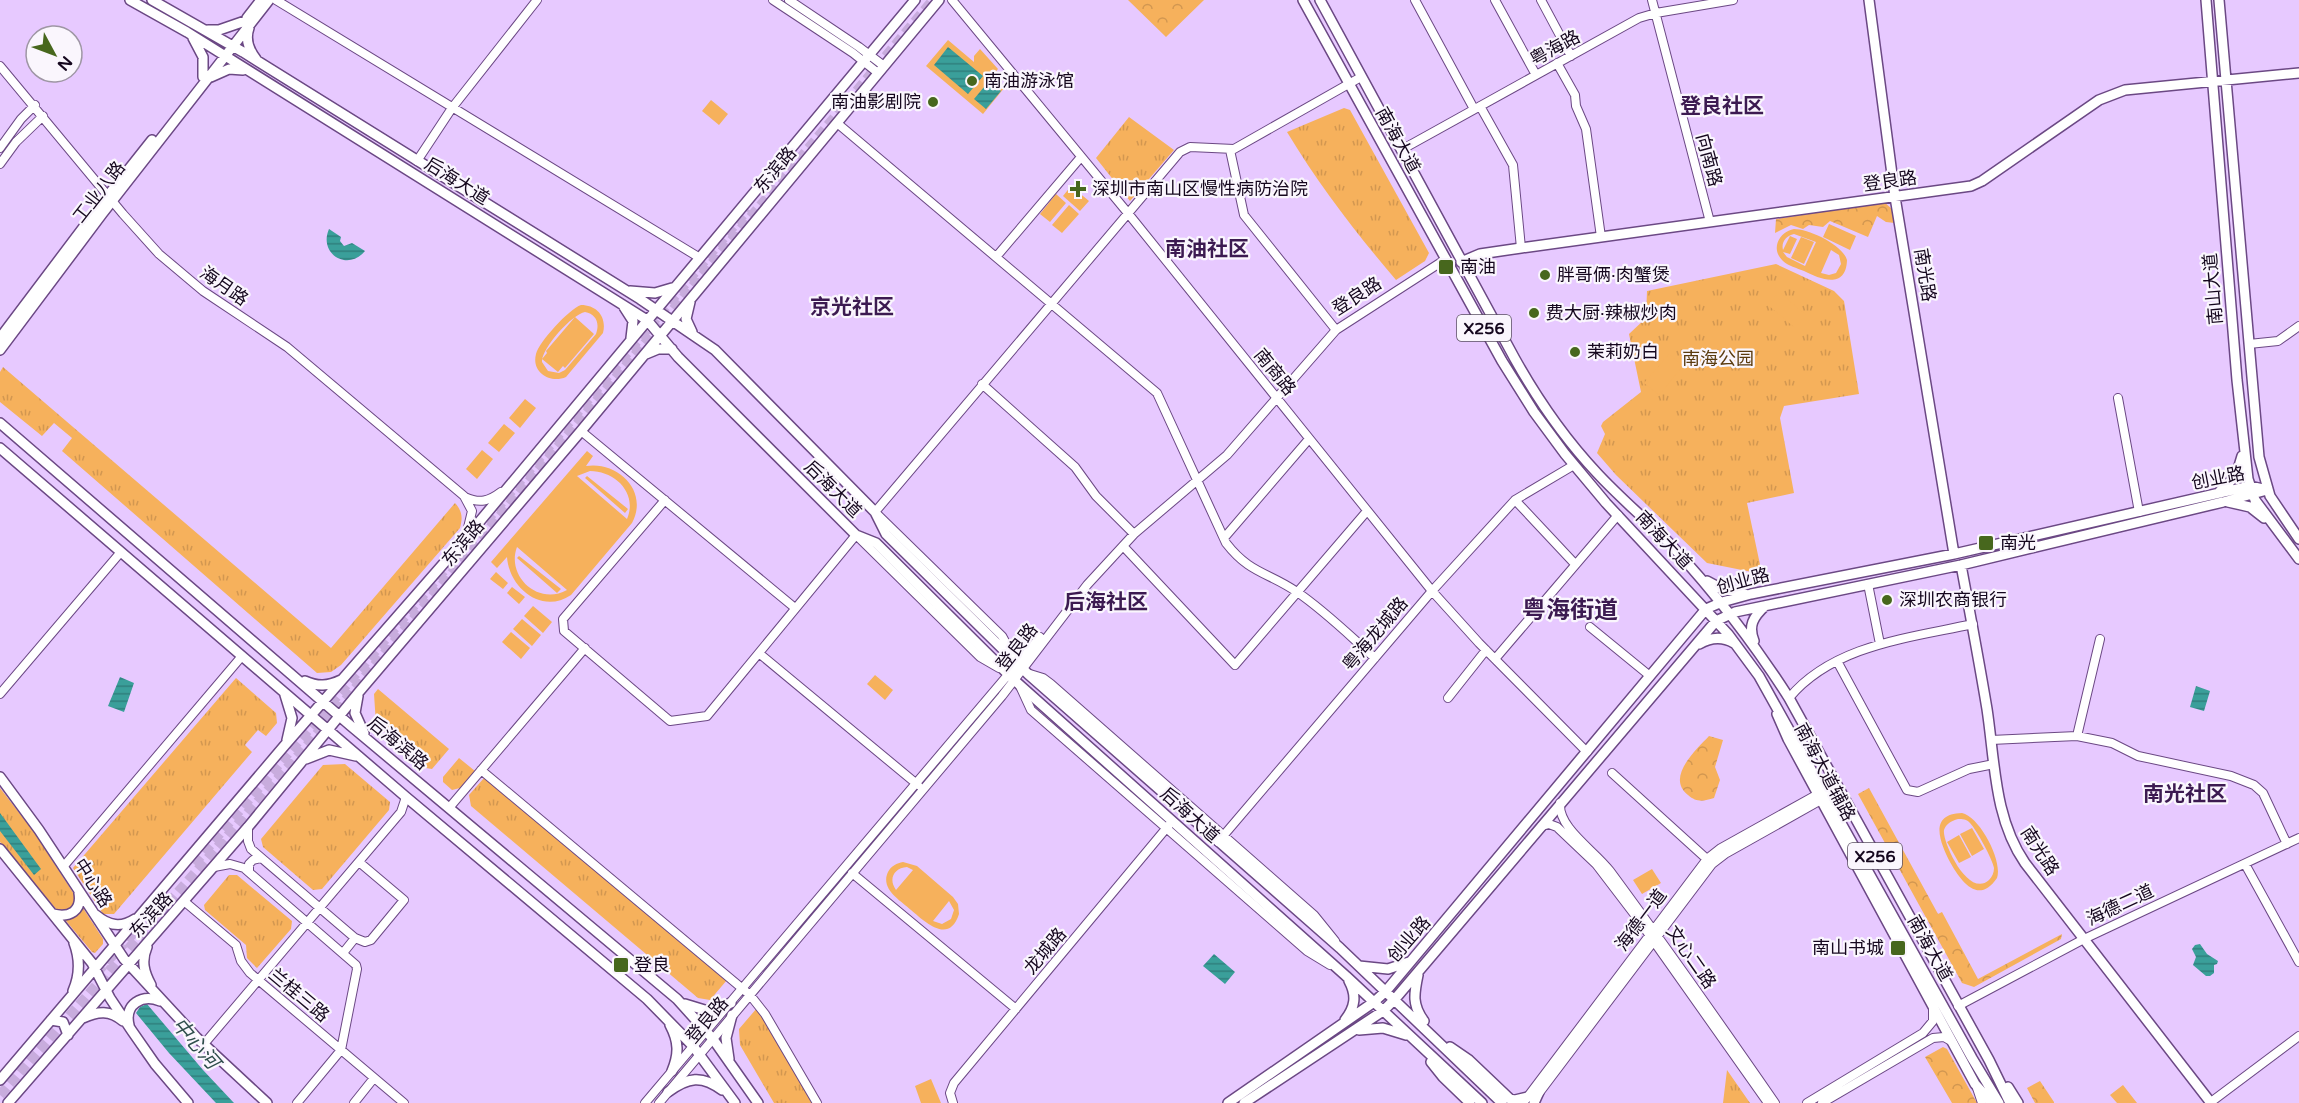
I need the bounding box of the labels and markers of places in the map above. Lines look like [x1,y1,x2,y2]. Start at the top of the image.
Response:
place label: 南油游泳馆 [984,70,1074,92]
marker: 南油游泳馆 [965,74,979,88]
place label: 南油影剧院 [831,91,921,113]
marker: 南油影剧院 [926,95,940,109]
place label: 深圳市南山区慢性病防治院 [1092,178,1308,200]
marker: 深圳市南山区慢性病防治院 [1069,180,1087,198]
place label: 南油 [1460,256,1496,278]
marker: 南油 [1437,258,1455,276]
place label: 胖哥俩·肉蟹煲 [1557,264,1670,286]
marker: 胖哥俩·肉蟹煲 [1538,268,1552,282]
place label: 费大厨·辣椒炒肉 [1546,302,1677,324]
marker: 费大厨·辣椒炒肉 [1527,306,1541,320]
place label: 茉莉奶白 [1587,341,1659,363]
marker: 茉莉奶白 [1568,345,1582,359]
place label: 南光 [2000,532,2036,554]
marker: 南光 [1977,534,1995,552]
place label: 深圳农商银行 [1899,589,2007,611]
marker: 深圳农商银行 [1880,593,1894,607]
place label: 南山书城 [1812,937,1884,959]
marker: 南山书城 [1889,939,1907,957]
place label: 登良 [634,954,670,976]
marker: 登良 [612,956,630,974]

